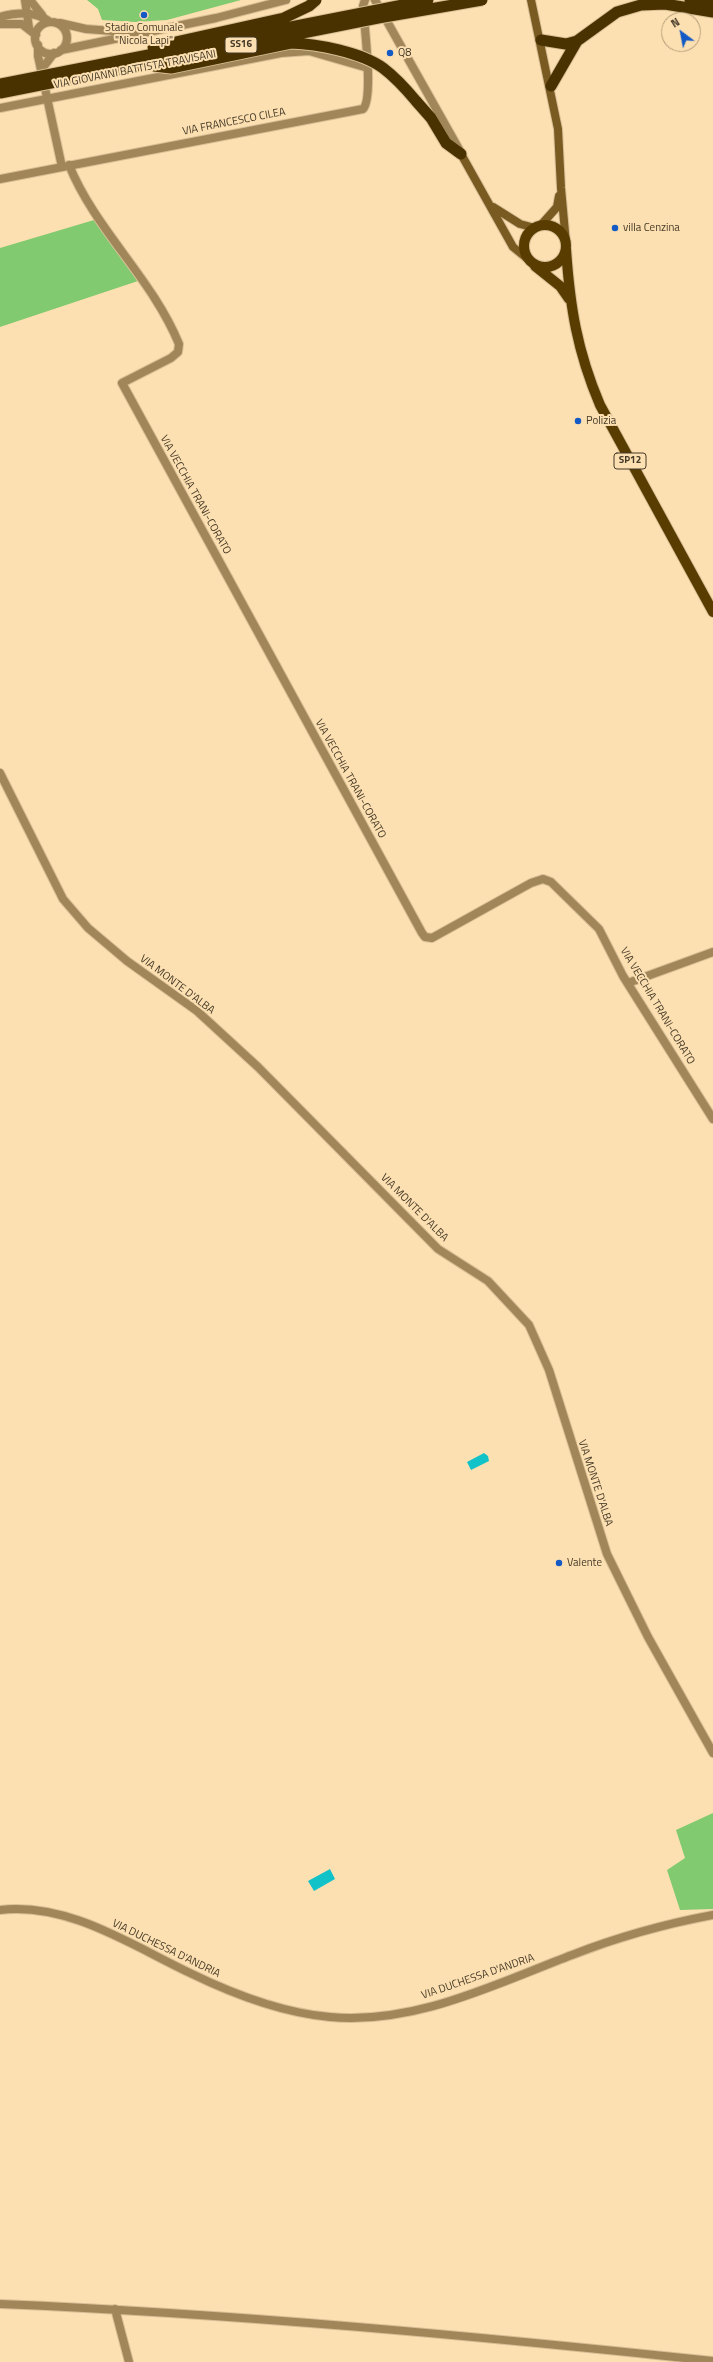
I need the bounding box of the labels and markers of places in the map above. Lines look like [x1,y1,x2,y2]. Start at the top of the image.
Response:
marker: Stadio Comunale "Nicola Lapi" [139,10,149,20]
place label: Stadio Comunale "Nicola Lapi" [105,21,183,47]
place label: Q8 [398,46,411,60]
marker: Q8 [385,48,395,58]
place label: villa Cenzina [623,221,680,235]
marker: villa Cenzina [610,223,620,233]
place label: Polizia [586,414,616,428]
marker: Polizia [573,416,583,426]
place label: Valente [567,1556,602,1570]
marker: Valente [554,1558,564,1568]

